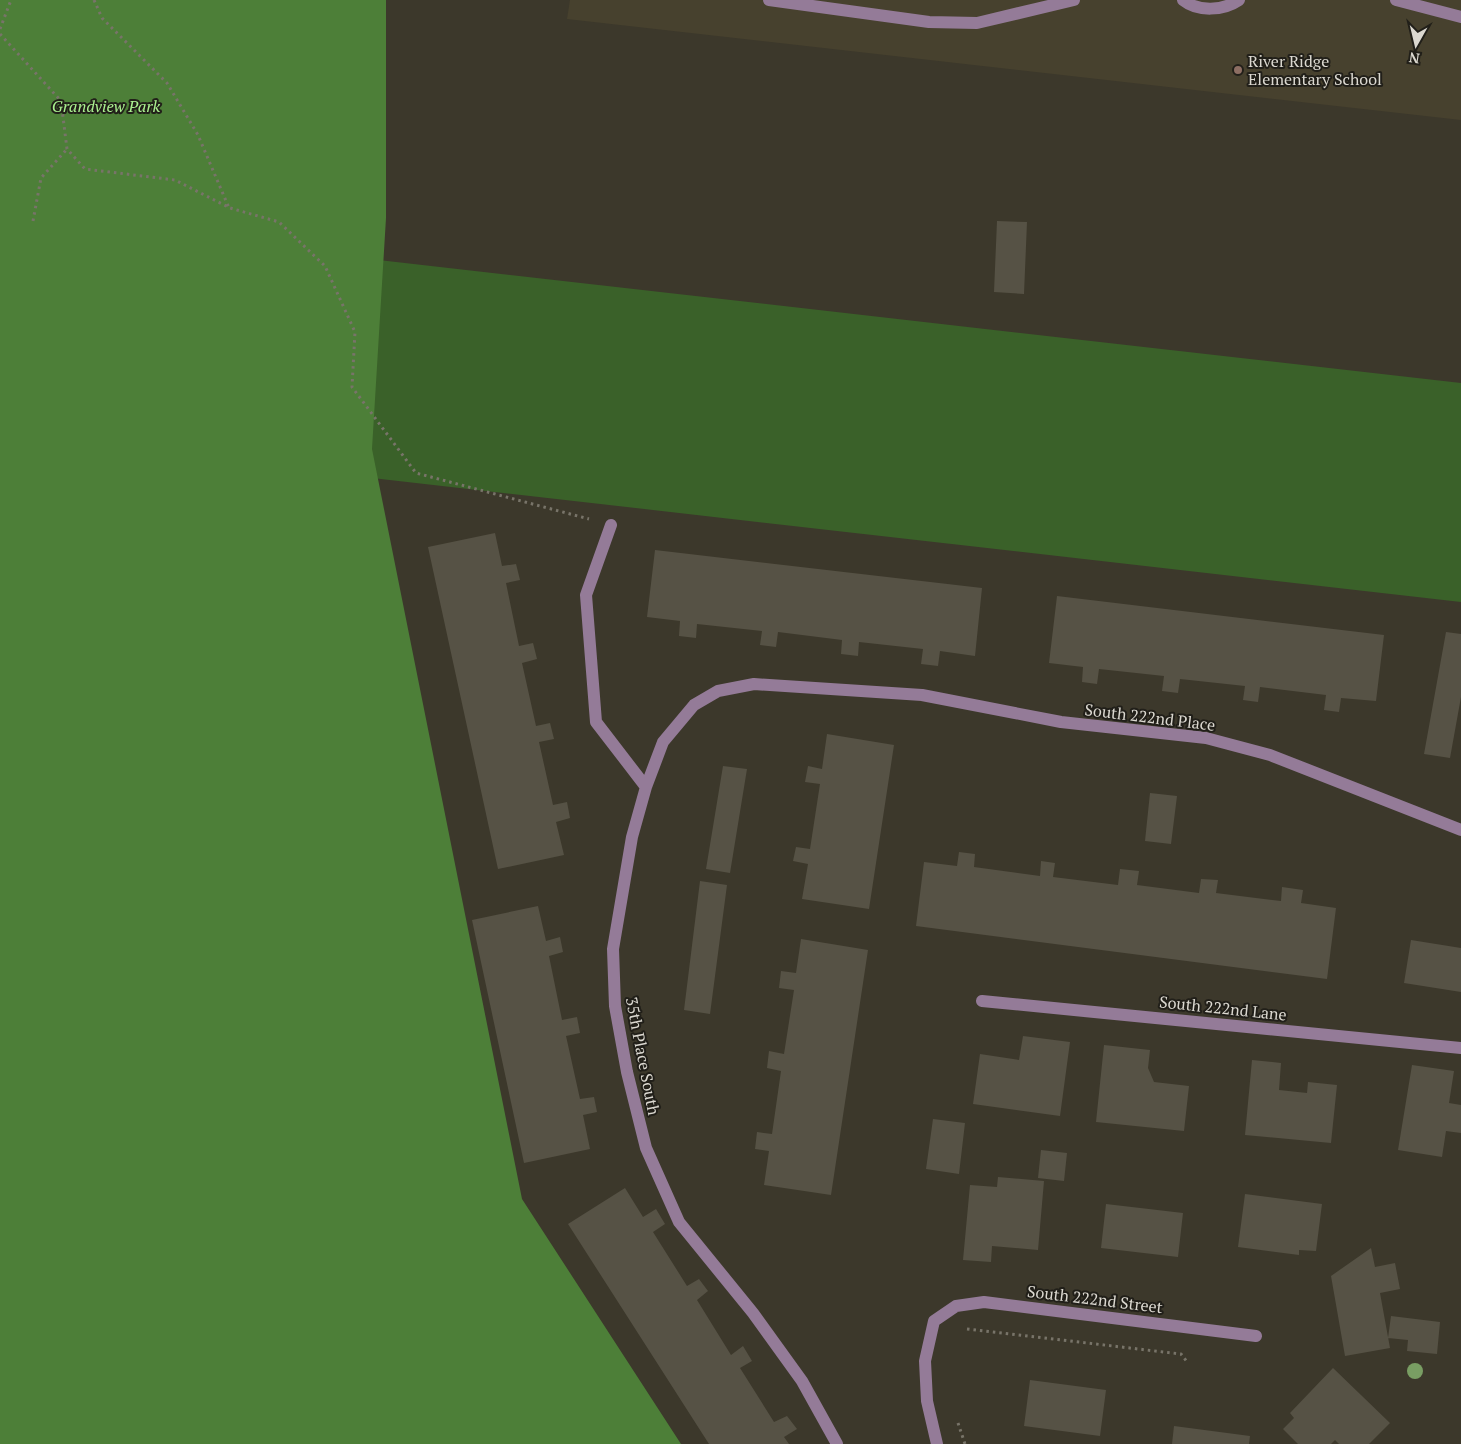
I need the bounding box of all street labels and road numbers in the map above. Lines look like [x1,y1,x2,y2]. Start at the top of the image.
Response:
street label: South 222nd Place [1083,698,1217,736]
street label: South 222nd Lane [1158,990,1288,1026]
street label: 35th Place South [621,995,665,1117]
street label: South 222nd Street [1026,1280,1164,1318]

